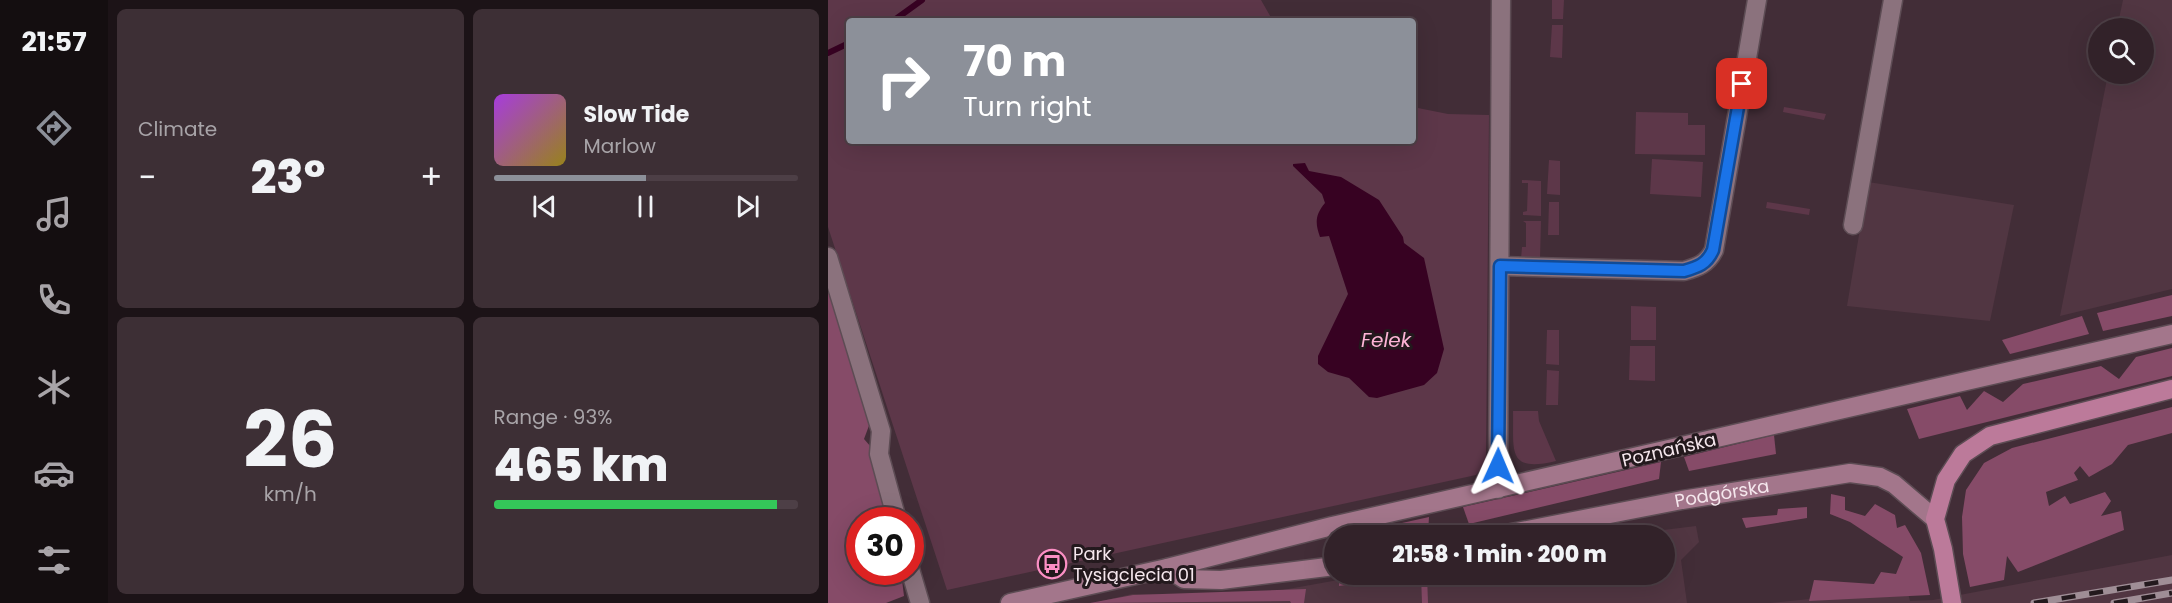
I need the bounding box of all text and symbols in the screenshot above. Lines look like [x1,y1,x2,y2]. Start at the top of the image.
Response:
map controls [2088,18,2154,84]
button: search [2088,18,2154,84]
text: 21:57 [21,23,87,60]
text: 70 m [963,32,1066,91]
icon: right [864,42,942,120]
pin [1716,58,1767,109]
icon: arrive [1725,67,1758,100]
text: Turn right [963,88,1092,125]
text: Slow Tide [584,99,689,130]
icon: directions [33,107,75,149]
text: Climate [138,115,217,143]
text: Marlow [584,132,656,160]
text: 23° [251,146,325,209]
text: − [138,154,156,201]
text: + [420,154,442,201]
icon: previous [528,190,561,223]
icon: pause [629,190,662,223]
icon: next [731,190,764,223]
icon: music [33,193,75,235]
icon: phone [33,279,75,321]
water label: Felek [1361,326,1413,354]
icon: climate [33,366,75,408]
text: 26 [243,385,337,494]
text: Range · 93% [494,403,612,431]
street label: Poznańska [1619,427,1719,473]
text: 465 km [494,434,668,497]
position arrow [1466,434,1530,498]
icon: car [33,452,75,494]
street label: Podgórska [1672,473,1771,513]
text: km/h [264,480,317,508]
speed limit sign: 30 [846,507,924,585]
icon: filters [33,539,75,581]
text: 21:58 · 1 min · 200 m [1392,539,1607,570]
place label: Park Tysiąclecia 01 [1073,541,1195,587]
bus stop icon: Park Tysiąclecia 01 [1036,548,1068,580]

